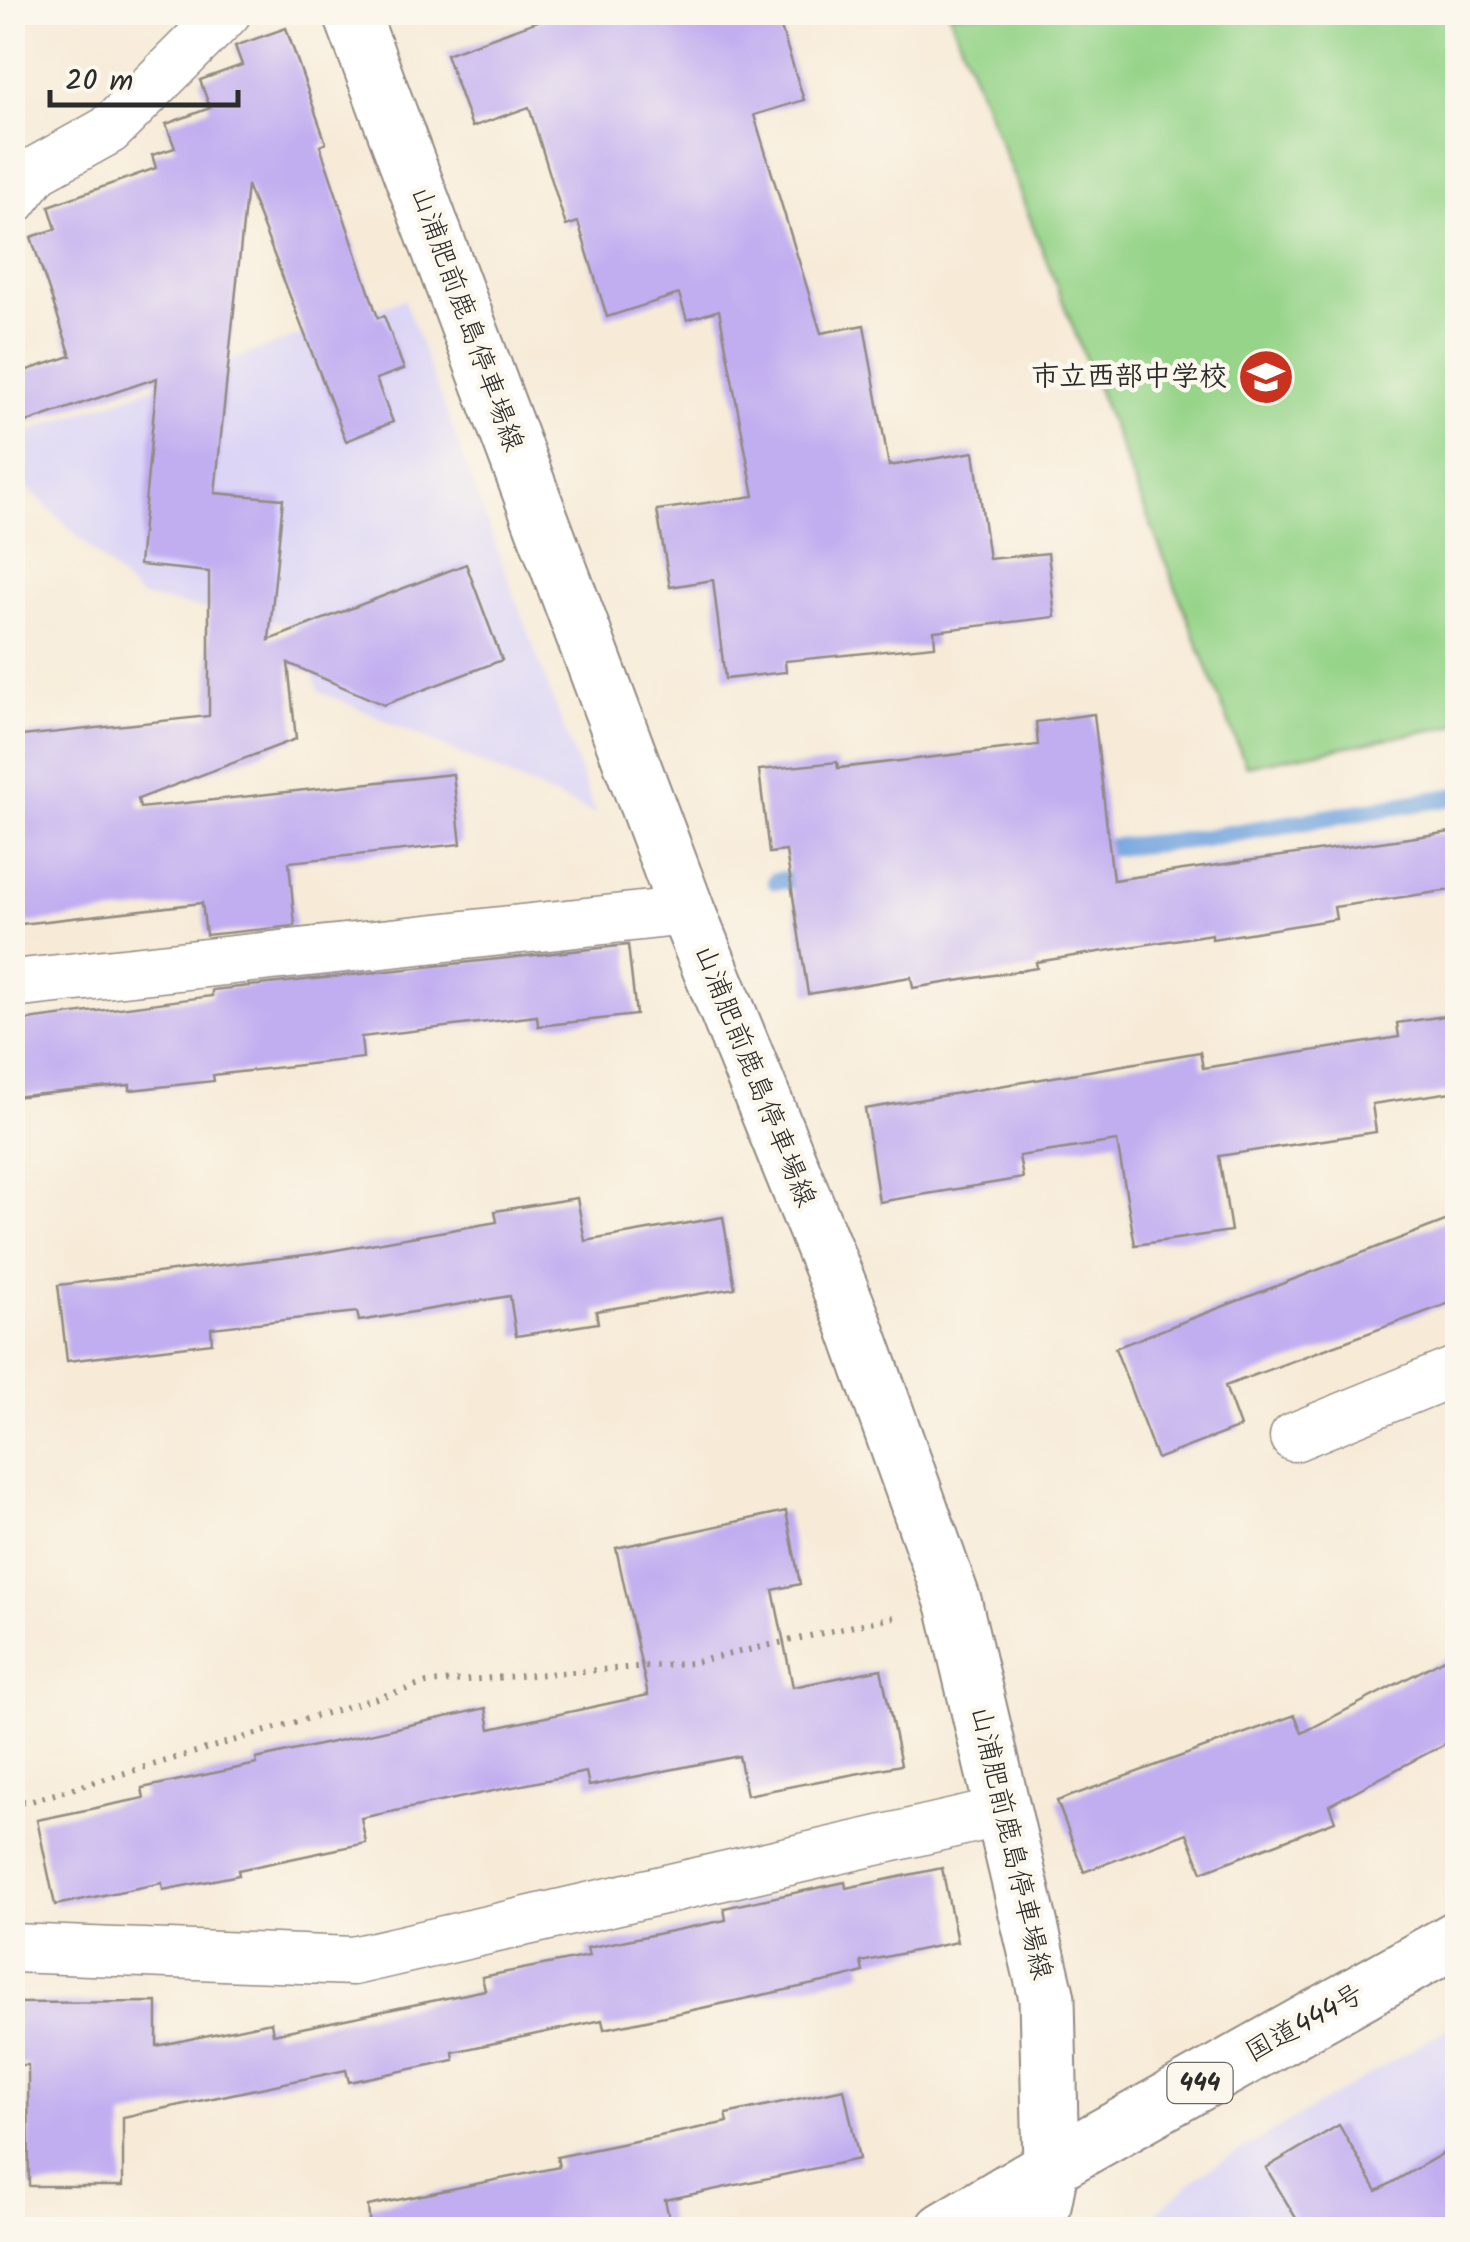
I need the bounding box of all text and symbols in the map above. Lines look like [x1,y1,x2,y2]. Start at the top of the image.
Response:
scale bar [50,45,238,107]
text: 20 m [65,58,133,106]
street label: 山浦肥前鹿島停車場線 [397,180,535,458]
school or university icon: 市立西部中学校 [1236,347,1296,407]
place label: 市立西部中学校 [1031,355,1227,400]
street label: 山浦肥前鹿島停車場線 [681,938,827,1214]
street label: 山浦肥前鹿島停車場線 [957,1702,1063,1984]
street label: 国道444号 [1237,1973,1373,2075]
road number: 444 [1168,2063,1232,2103]

